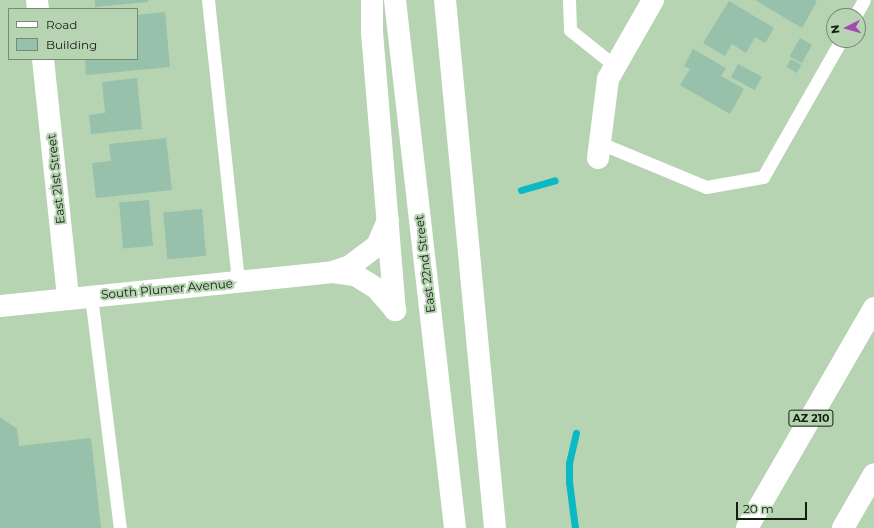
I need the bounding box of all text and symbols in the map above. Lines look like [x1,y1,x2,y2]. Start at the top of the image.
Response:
legend [8,8,138,60]
north arrow [826,8,866,48]
text: Road [46,17,77,32]
text: N [828,24,842,34]
text: Building [46,37,97,52]
street label: East 21st Street [44,133,68,225]
street label: East 22nd Street [412,214,438,314]
street label: South Plumer Avenue [101,276,233,302]
road number: AZ 210 [788,409,834,427]
scale bar [738,494,809,520]
text: 20 m [743,501,774,516]

